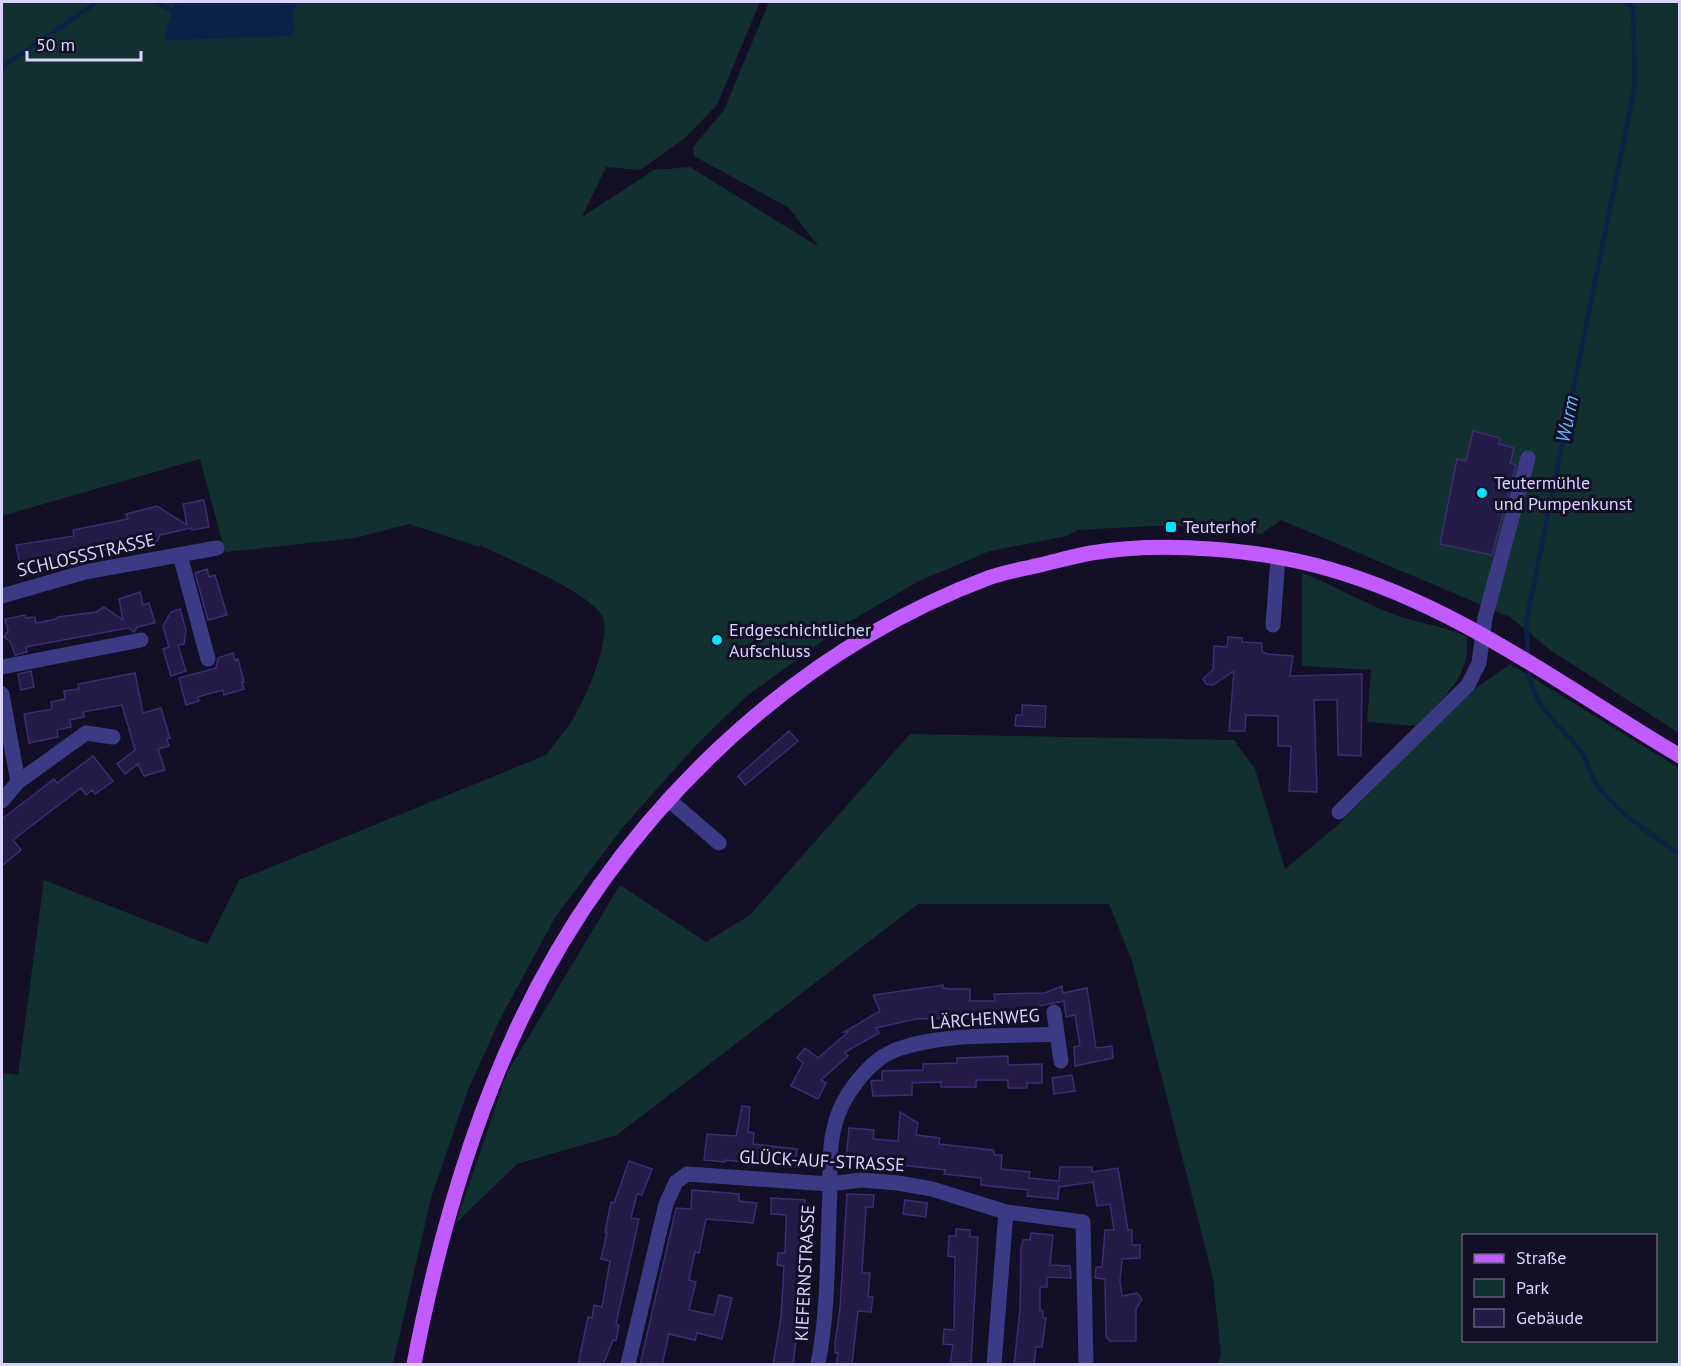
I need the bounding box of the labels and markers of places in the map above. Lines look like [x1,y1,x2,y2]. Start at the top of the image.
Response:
place label: Teutermühle und Pumpenkunst [1494,471,1632,515]
marker: Teutermühle und Pumpenkunst [1475,486,1489,500]
place label: Teuterhof [1183,515,1257,538]
marker: Teuterhof [1164,520,1178,534]
place label: Erdgeschichtlicher Aufschluss [729,618,871,662]
marker: Erdgeschichtlicher Aufschluss [710,633,724,647]

